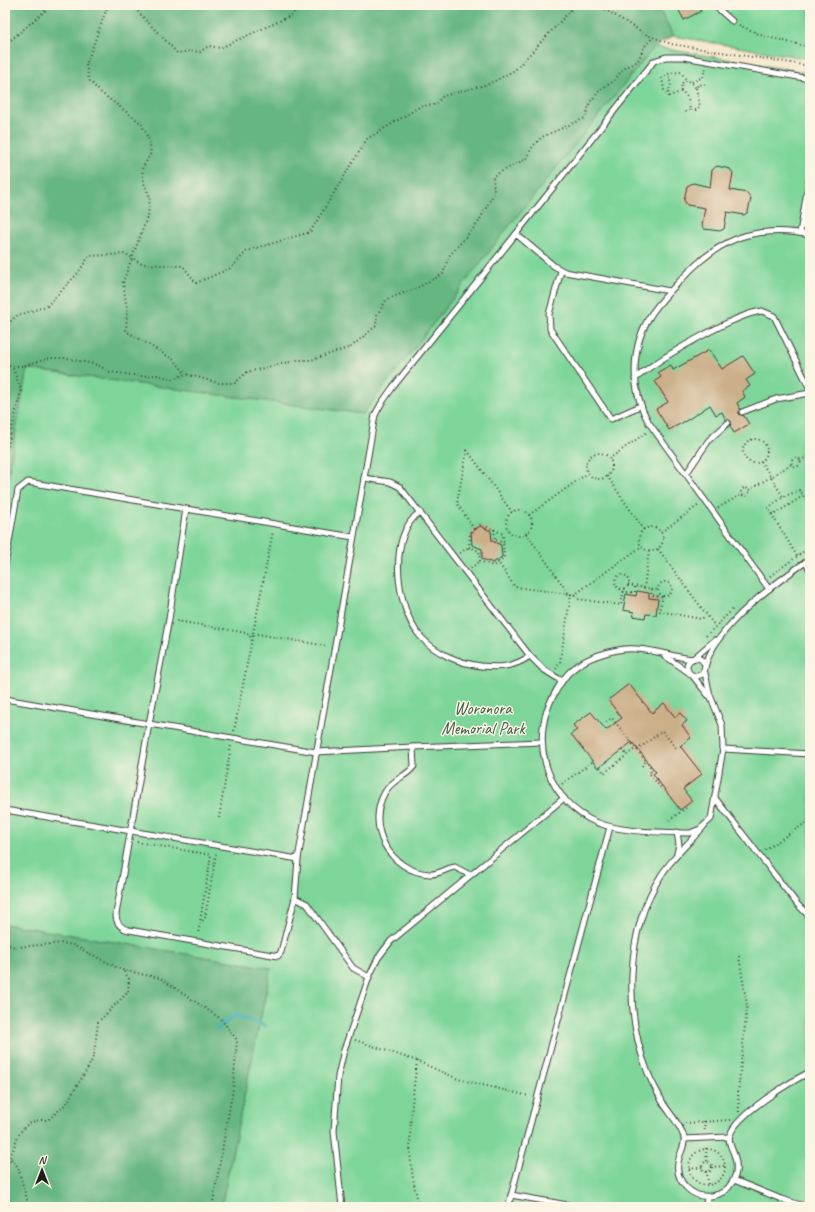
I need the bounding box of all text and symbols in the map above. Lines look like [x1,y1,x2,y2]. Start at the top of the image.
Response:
park label: Woronora Memorial Park [441,698,526,739]
north arrow [22,1150,62,1190]
text: N [39,1153,48,1167]

